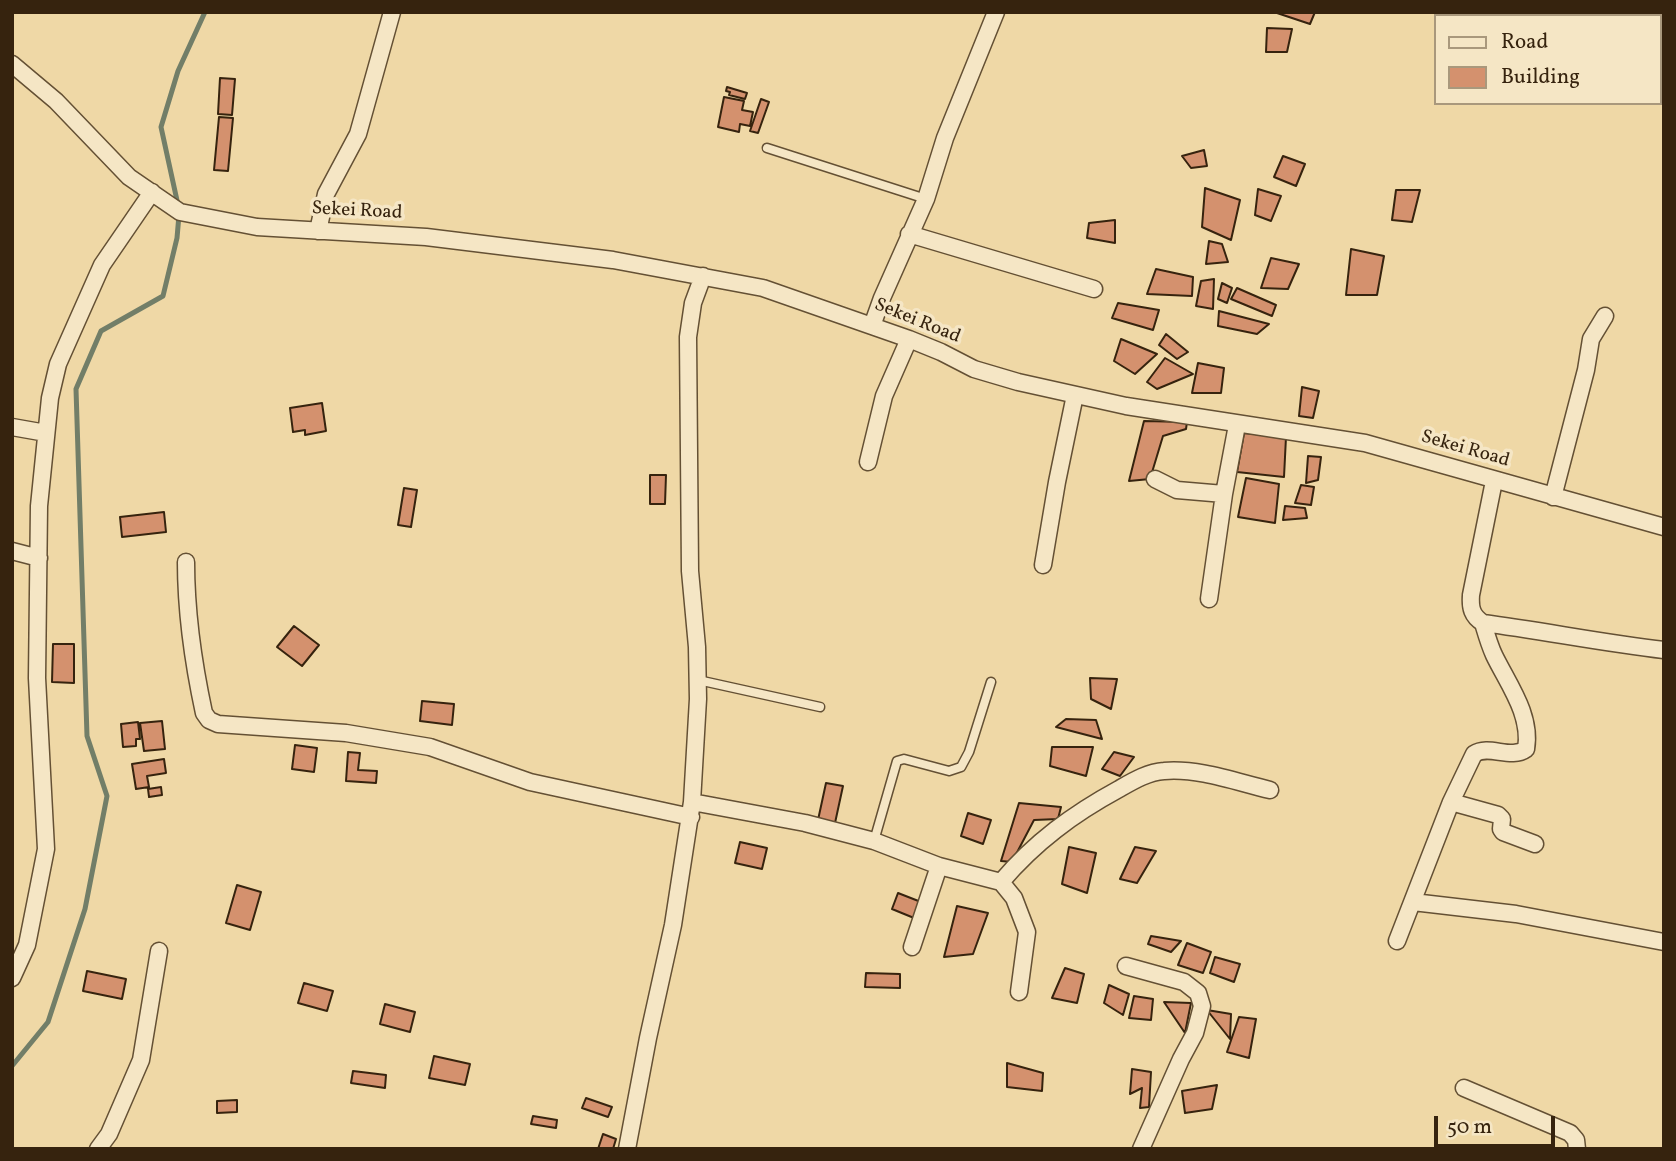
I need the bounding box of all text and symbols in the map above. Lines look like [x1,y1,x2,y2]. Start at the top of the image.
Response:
legend [1434,14,1662,105]
text: Road [1501,28,1548,57]
text: Building [1501,63,1580,92]
street label: Sekei Road [311,198,403,226]
street label: Sekei Road [871,294,963,350]
street label: Sekei Road [1418,427,1512,473]
scale bar [1438,1102,1559,1146]
text: 50 m [1447,1113,1492,1142]

